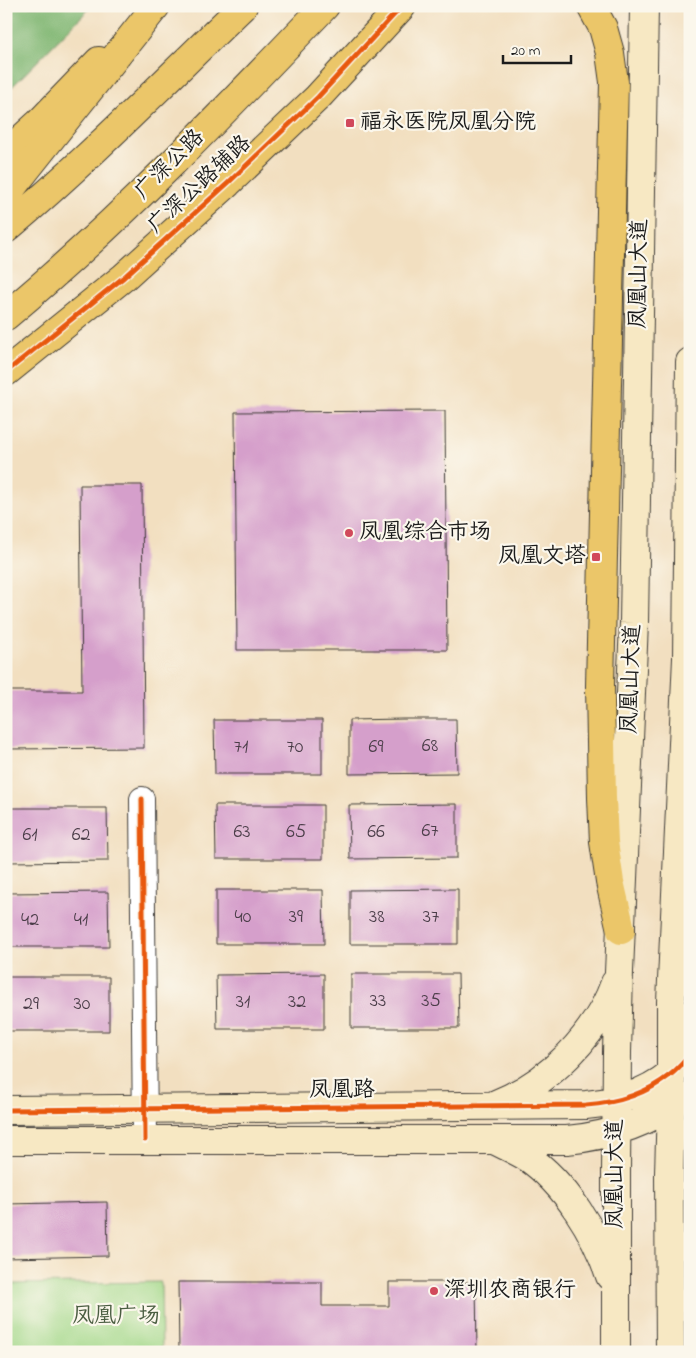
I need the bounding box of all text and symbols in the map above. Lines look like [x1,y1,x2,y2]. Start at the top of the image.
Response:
scale bar [503,32,571,64]
text: 20 m [511,40,541,62]
place label: 福永医院凤凰分院 [360,107,536,139]
marker: 福永医院凤凰分院 [344,117,356,129]
street label: 广深公路 [128,123,212,207]
street label: 广深公路辅路 [141,128,259,242]
street label: 凤凰山大道 [623,219,657,329]
place label: 凤凰综合市场 [359,517,491,549]
marker: 凤凰综合市场 [343,527,355,539]
place label: 凤凰文塔 [498,541,586,573]
marker: 凤凰文塔 [590,551,602,563]
street label: 凤凰山大道 [614,623,650,735]
house number: 68 [422,732,438,761]
house number: 71 [234,733,248,762]
house number: 70 [287,733,304,762]
house number: 69 [369,733,383,762]
house number: 67 [421,817,439,846]
house number: 63 [233,818,251,847]
house number: 65 [286,818,306,847]
house number: 66 [367,818,385,847]
house number: 61 [22,821,38,850]
house number: 62 [72,821,90,850]
house number: 40 [235,903,252,932]
house number: 39 [289,903,303,932]
house number: 38 [369,903,385,932]
house number: 37 [423,903,439,932]
house number: 42 [21,906,39,935]
house number: 41 [74,906,88,935]
house number: 33 [370,987,386,1016]
house number: 35 [421,987,441,1016]
house number: 31 [236,988,250,1017]
house number: 32 [288,988,306,1017]
house number: 29 [23,990,39,1019]
house number: 30 [74,990,91,1019]
street label: 凤凰路 [309,1075,375,1107]
street label: 凤凰山大道 [600,1119,632,1229]
place label: 深圳农商银行 [444,1275,576,1307]
marker: 深圳农商银行 [428,1285,440,1297]
park label: 凤凰广场 [72,1301,160,1333]

